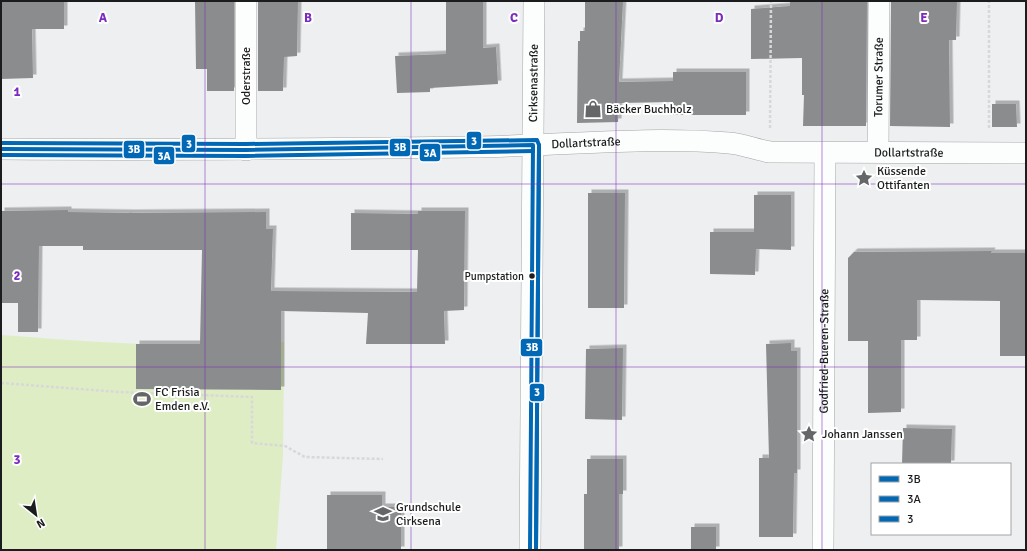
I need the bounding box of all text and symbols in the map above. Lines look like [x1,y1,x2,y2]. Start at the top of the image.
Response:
text: A [99,10,108,26]
text: B [304,10,312,26]
text: C [510,10,518,26]
text: D [715,10,724,26]
text: E [920,10,928,26]
street label: Torumer Straße [871,37,887,117]
street label: Cirksenastraße [526,44,542,122]
street label: Oderstraße [239,47,254,105]
text: 1 [13,84,21,100]
shop icon: Bäcker Buchholz [583,99,603,119]
place label: Bäcker Buchholz [606,102,692,117]
line badge: 3 [466,131,482,150]
line badge: 3 [181,134,196,153]
street label: Dollartstraße [551,134,621,152]
text: 3 [471,135,477,148]
text: 3 [186,138,192,151]
line badge: 3B [389,138,411,157]
line badge: 3B [123,140,145,159]
text: 3B [394,141,407,154]
text: 3B [128,143,141,156]
line badge: 3A [419,143,441,162]
street label: Dollartstraße [874,145,944,161]
line badge: 3A [153,146,175,165]
text: 3A [424,147,436,160]
text: 3A [158,150,170,163]
place label: Küssende Ottifanten [877,164,930,193]
place icon: Küssende Ottifanten [854,168,874,188]
text: 2 [13,268,21,284]
place label: Pumpstation [465,270,524,283]
marker: Pumpstation [527,271,537,281]
street label: Godfried-Bueren-Straße [817,289,832,413]
line badge: 3B [520,338,543,357]
text: 3B [526,341,539,354]
line badge: 3 [529,383,545,402]
place label: FC Frisia Emden e.V. [155,385,210,414]
text: 3 [534,386,540,399]
sports icon: FC Frisia Emden e.V. [132,389,152,409]
place icon: Johann Janssen [799,424,819,444]
place label: Johann Janssen [822,427,903,442]
text: 3 [13,452,21,468]
legend [871,463,1011,535]
text: 3B [907,472,921,487]
text: 3A [907,492,921,507]
north arrow [16,495,56,535]
place label: Grundschule Cirksena [396,500,461,529]
school or university icon: Grundschule Cirksena [373,504,393,524]
text: 3 [907,512,913,527]
text: N [34,516,47,531]

